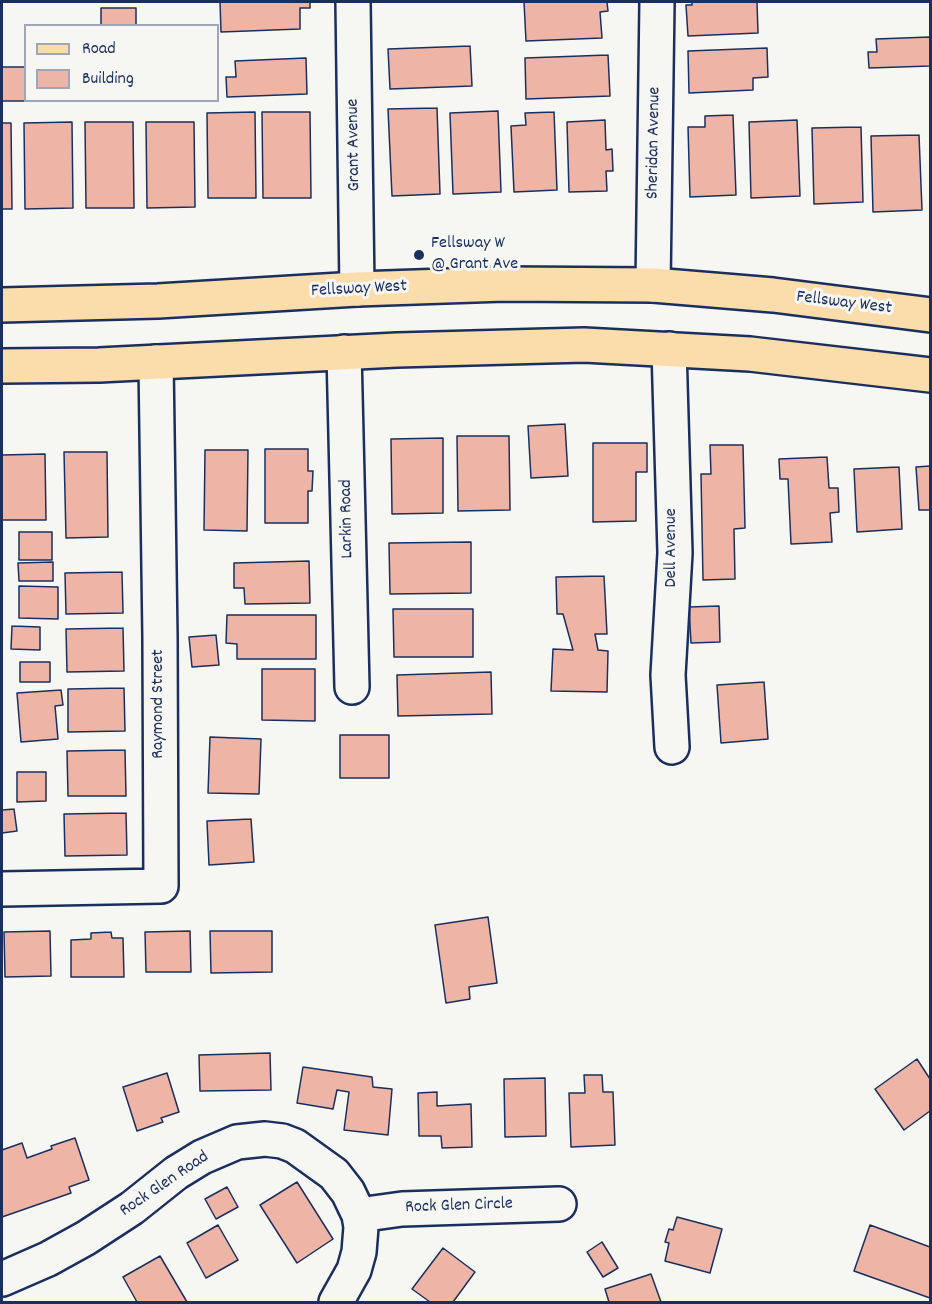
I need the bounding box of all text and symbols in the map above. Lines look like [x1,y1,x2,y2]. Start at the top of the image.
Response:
legend [24,24,219,102]
text: Road [82,37,116,62]
text: Building [82,67,134,92]
street label: Sheridan Avenue [643,86,667,200]
street label: Grant Avenue [343,99,367,191]
place label: Fellsway W @ Grant Ave [431,234,518,276]
marker: Fellsway W @ Grant Ave [412,248,426,262]
street label: Fellsway West [310,277,408,303]
street label: Fellsway West [795,287,893,321]
street label: Larkin Road [337,479,359,559]
street label: Dell Avenue [662,508,684,588]
street label: Raymond Street [149,649,171,759]
street label: Rock Glen Road [116,1147,214,1223]
street label: Rock Glen Circle [405,1194,513,1220]

